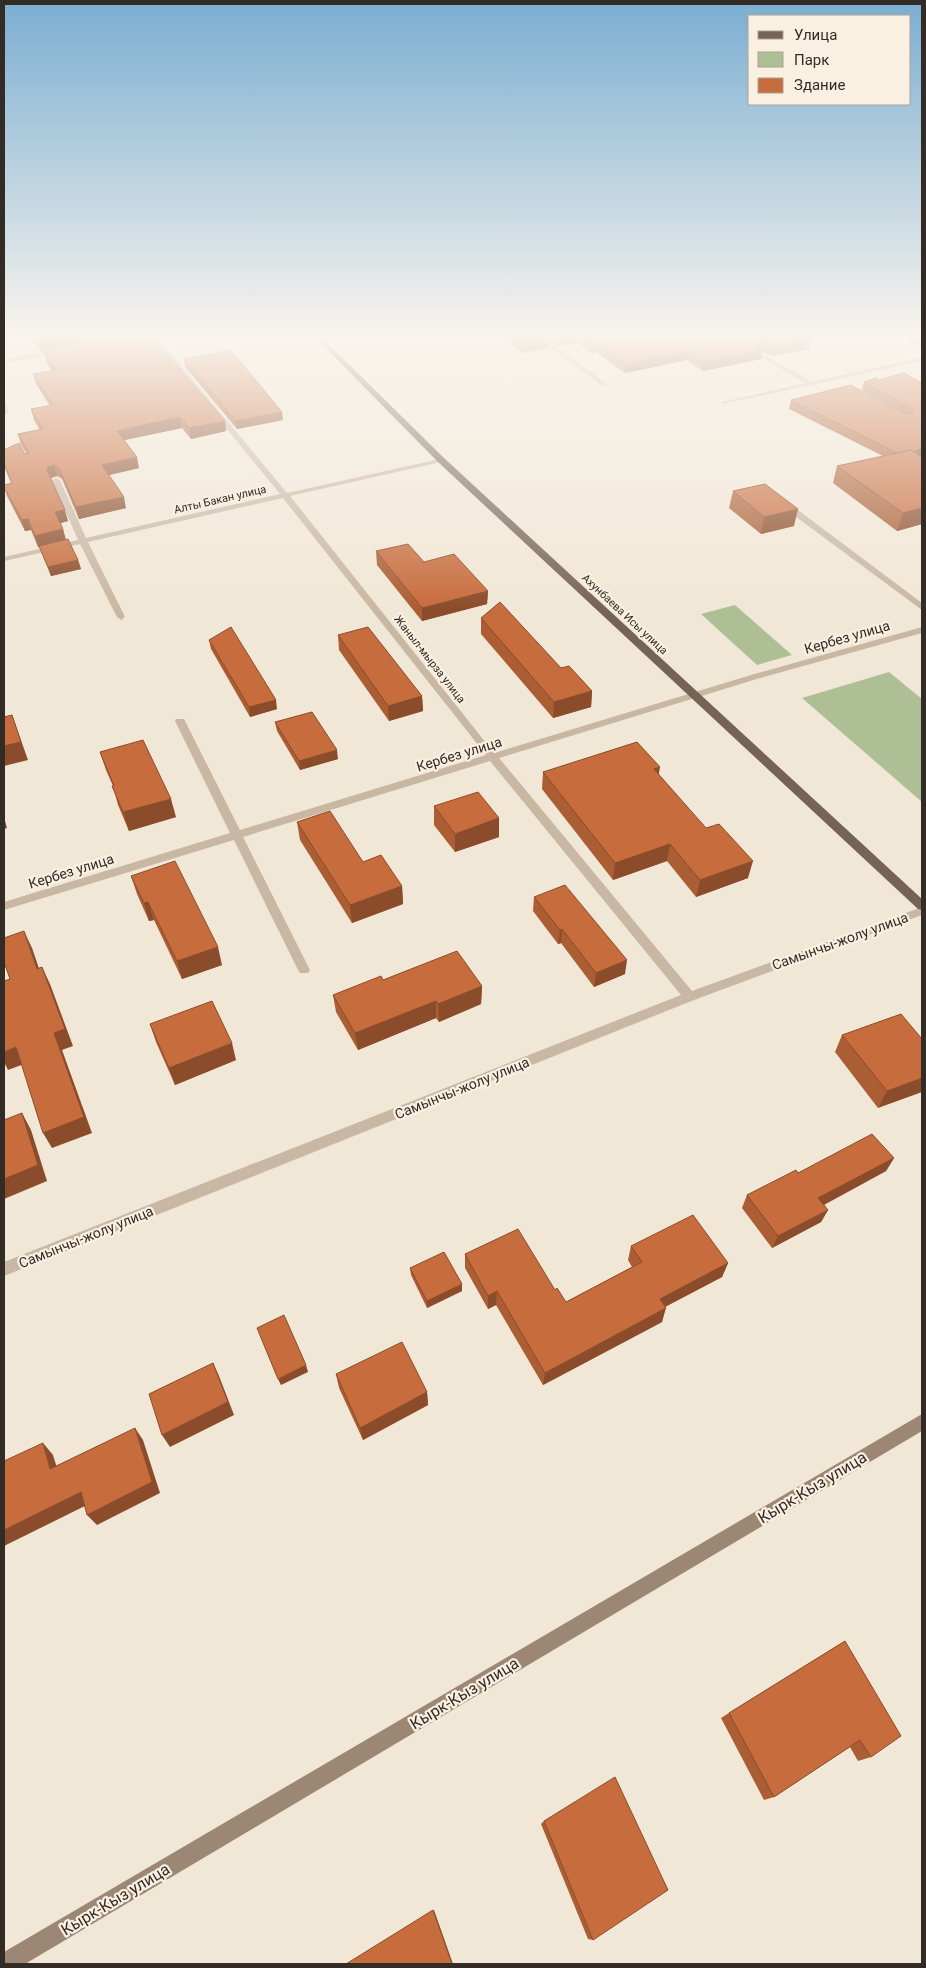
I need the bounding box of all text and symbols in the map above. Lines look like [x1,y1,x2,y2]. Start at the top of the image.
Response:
legend [748,15,911,105]
text: Улица [794,26,837,44]
text: Парк [794,51,829,69]
text: Здание [794,76,845,94]
street label: Алты Бакан улица [173,483,268,516]
street label: Ахунбаева Исы улица [579,571,670,657]
street label: Жаныл-мырза улица [391,613,468,706]
street label: Кербез улица [802,617,892,657]
street label: Кербез улица [414,733,504,775]
street label: Кербез улица [26,850,116,892]
street label: Самынчы-жолу улица [770,909,910,973]
street label: Самынчы-жолу улица [392,1054,532,1122]
street label: Самынчы-жолу улица [16,1203,156,1271]
street label: Кырк-Кыз улица [754,1447,870,1527]
street label: Кырк-Кыз улица [406,1653,522,1733]
street label: Кырк-Кыз улица [57,1859,173,1939]

